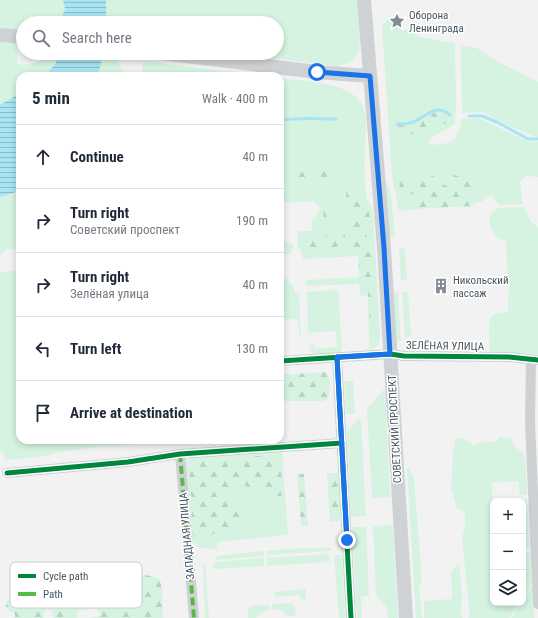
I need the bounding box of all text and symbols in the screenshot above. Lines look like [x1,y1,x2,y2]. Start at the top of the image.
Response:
place label: Оборона Ленинграда [409,9,464,35]
place icon: Оборона Ленинграда [388,12,406,30]
search box [16,16,284,60]
icon: search [30,27,52,49]
text: Search here [62,29,132,47]
route start [308,63,326,81]
text: 5 min [32,88,70,108]
text: Walk · 400 m [202,91,268,106]
icon: ahead [32,146,54,168]
text: Continue [70,148,124,166]
text: 40 m [242,149,268,164]
text: Turn right [70,204,129,222]
icon: right [32,210,54,232]
text: 190 m [236,213,268,228]
text: Советский проспект [70,222,180,237]
text: Turn right [70,268,129,286]
icon: right [32,274,54,296]
place label: Никольский пассаж [453,274,508,300]
text: 40 m [242,277,268,292]
building icon: Никольский пассаж [432,277,450,295]
text: Зелёная улица [70,286,149,301]
icon: left [32,338,54,360]
street label: ЗЕЛЁНАЯ УЛИЦА [406,339,485,353]
text: Turn left [70,340,121,358]
text: 130 m [236,341,268,356]
street label: СОВЕТСКИЙ ПРОСПЕКТ [386,374,404,484]
icon: arrive [32,402,54,424]
text: Arrive at destination [70,404,193,422]
street label: ЗАПАДНАЯ УЛИЦА [177,491,197,580]
map controls [490,498,526,606]
button: + [490,498,526,534]
route end [338,531,356,549]
button: − [490,534,526,570]
legend [10,562,142,608]
text: Cycle path [43,570,88,583]
button: layers [490,570,526,606]
text: Path [43,588,63,601]

